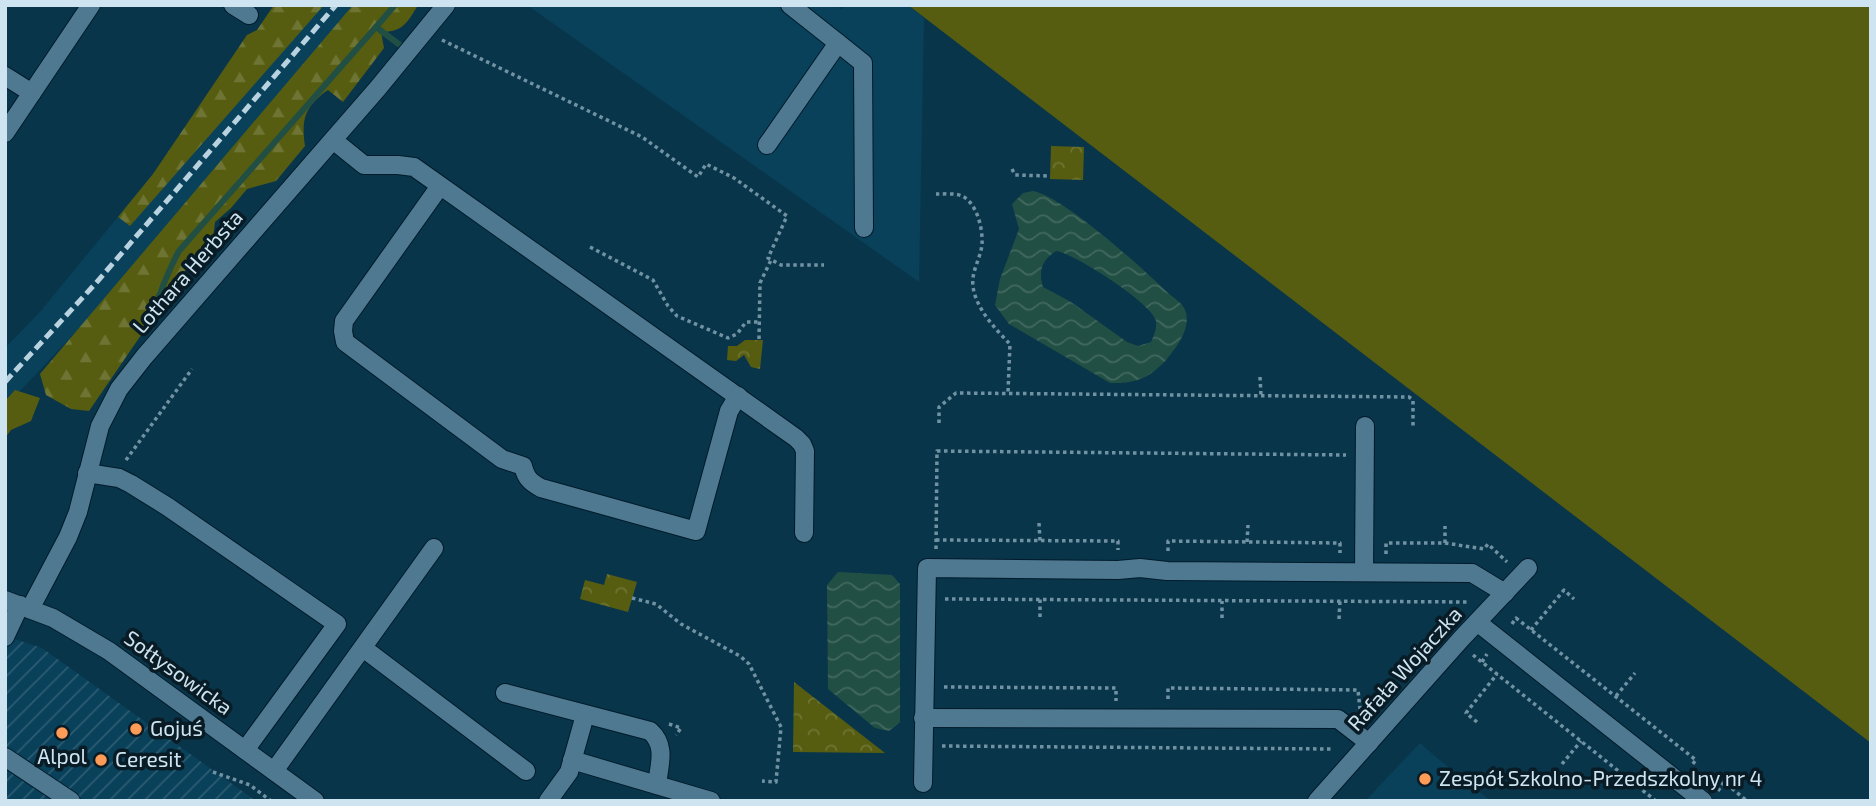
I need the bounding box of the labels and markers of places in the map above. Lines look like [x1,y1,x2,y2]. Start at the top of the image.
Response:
place label: Gojuś [150,715,203,741]
marker: Gojuś [128,721,144,737]
marker: Alpol [54,725,70,741]
place label: Alpol [37,743,88,768]
place label: Ceresit [115,746,182,771]
marker: Ceresit [93,752,109,768]
place label: Zespół Szkolno-Przedszkolny nr 4 [1439,765,1762,790]
marker: Zespół Szkolno-Przedszkolny nr 4 [1417,771,1433,787]

